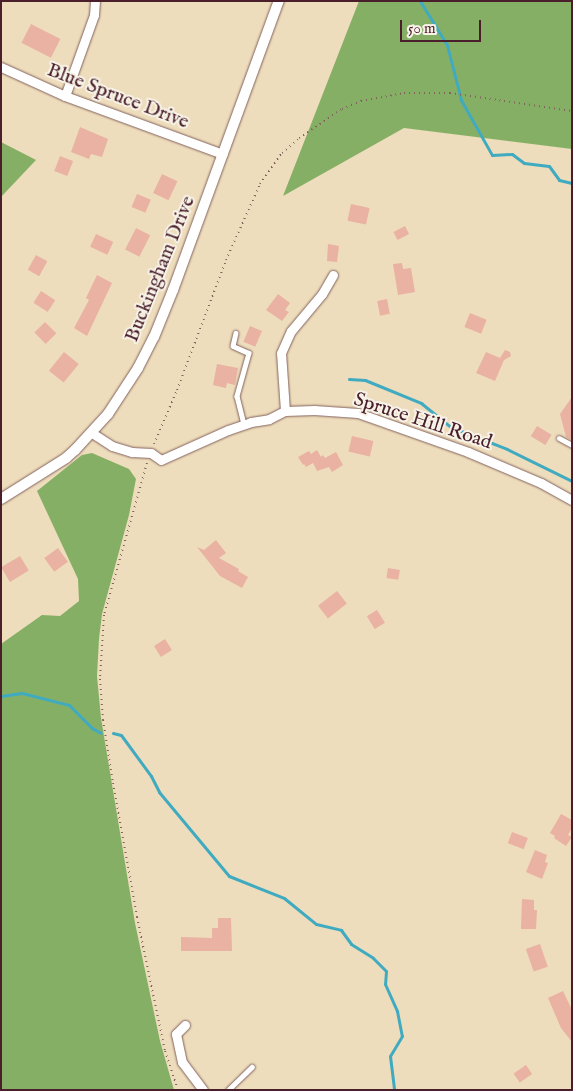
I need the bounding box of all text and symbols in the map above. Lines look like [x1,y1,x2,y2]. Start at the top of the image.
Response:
scale bar [403,10,484,42]
text: 50 m [408,19,436,38]
street label: Blue Spruce Drive [44,58,192,134]
street label: Buckingham Drive [120,192,200,346]
street label: Spruce Hill Road [351,387,495,455]

